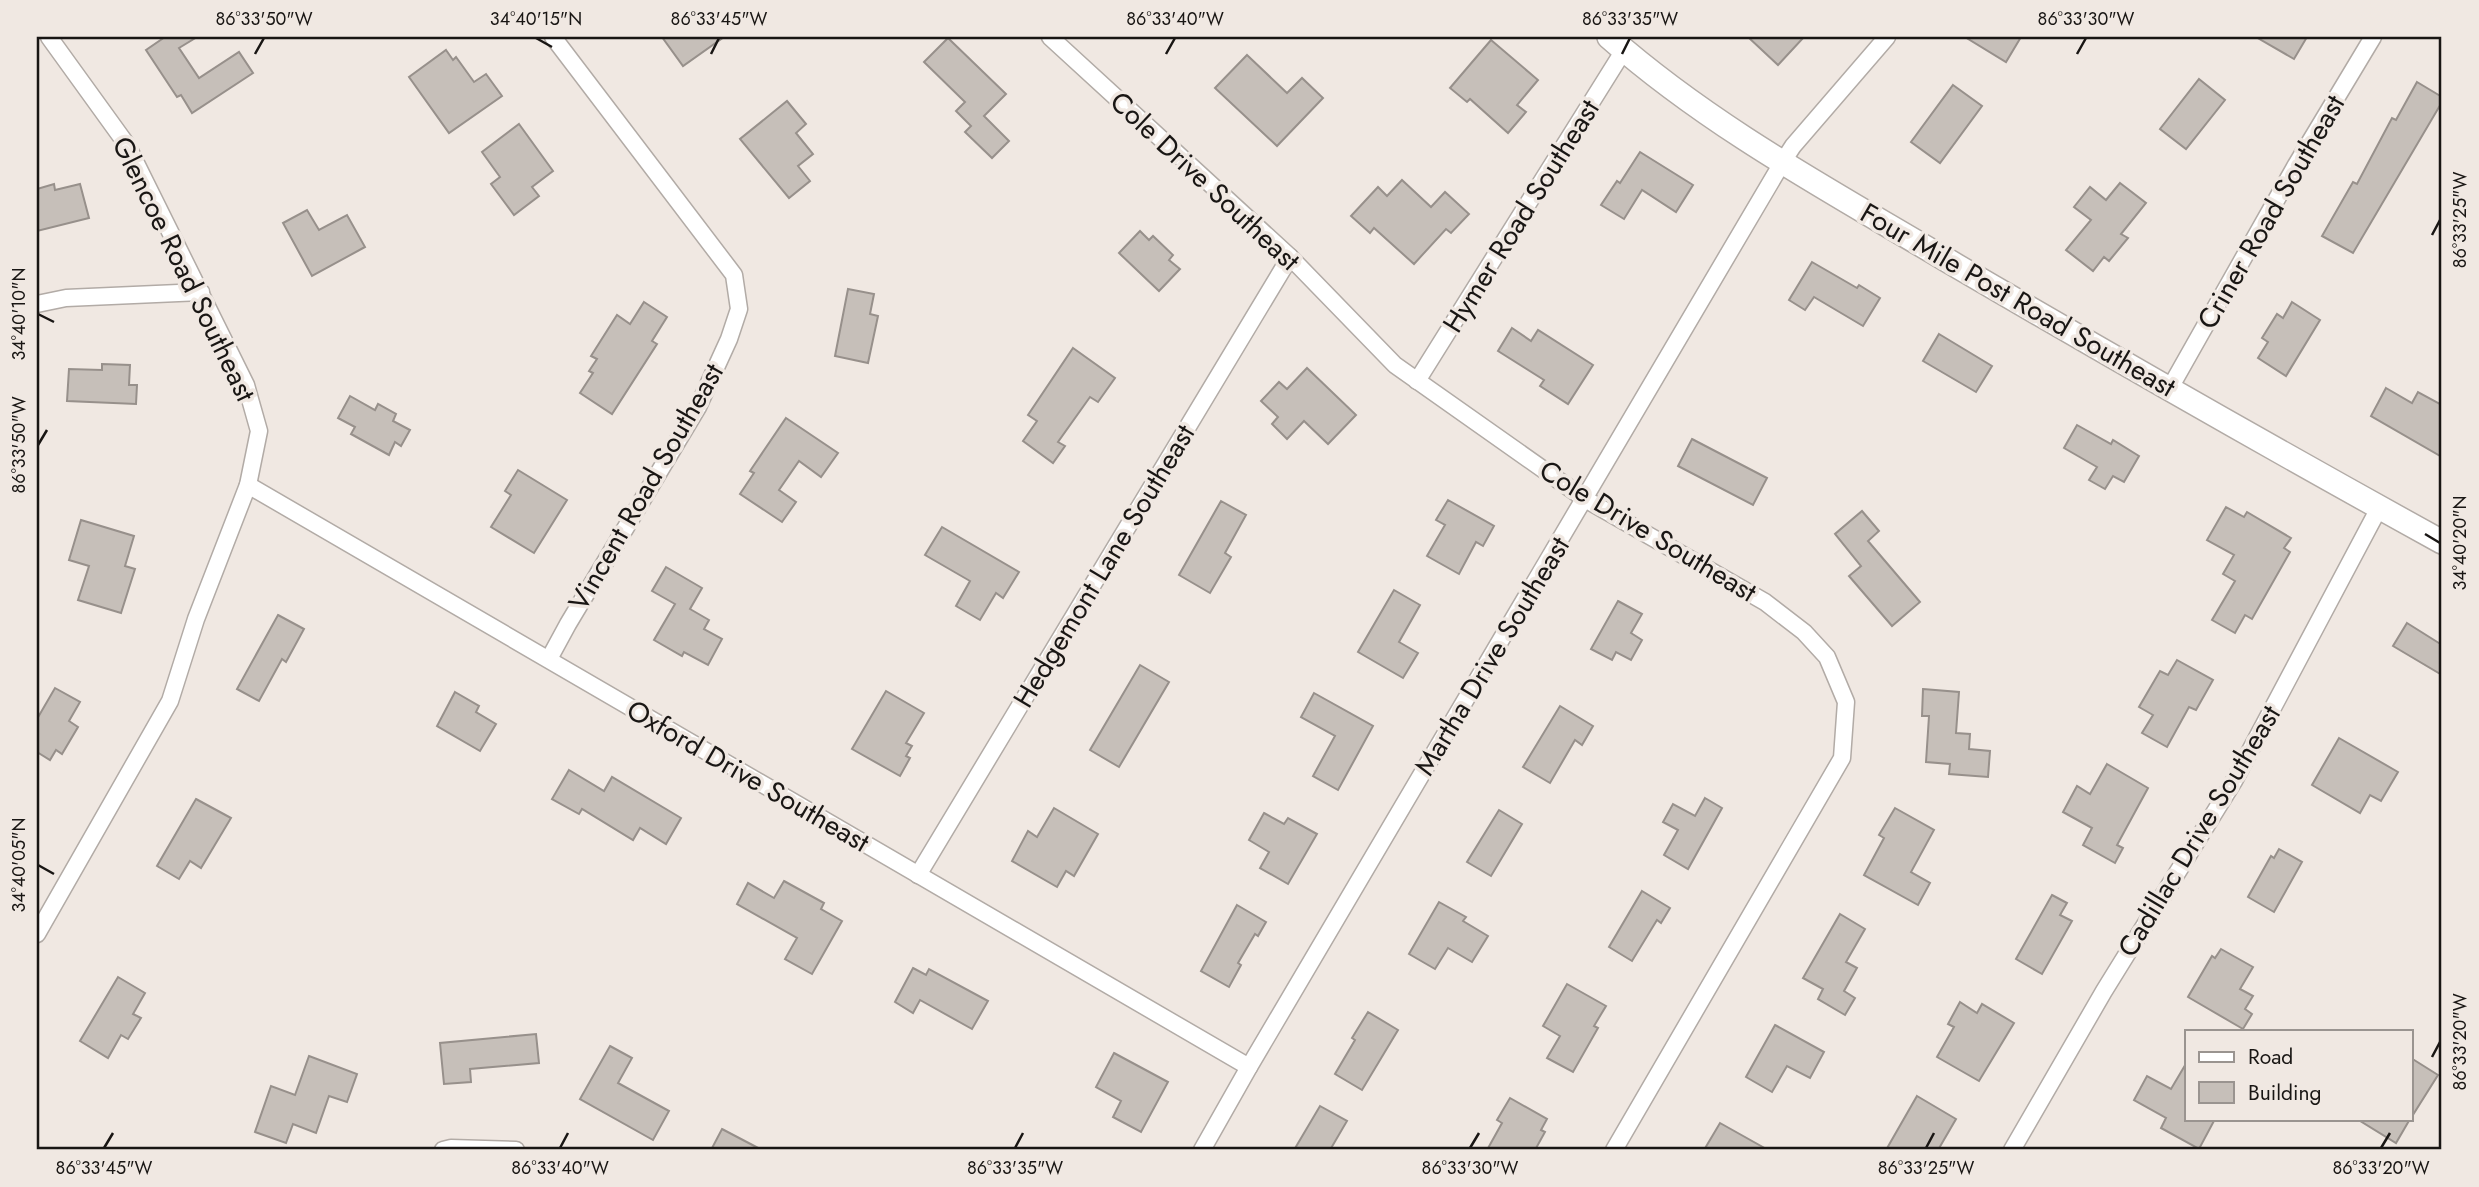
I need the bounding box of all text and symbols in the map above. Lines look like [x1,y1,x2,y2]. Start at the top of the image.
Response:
text: 86°33'50"W [215,6,313,32]
text: 34°40'15"N [490,6,582,32]
text: 86°33'45"W [671,6,768,32]
text: 86°33'40"W [1126,6,1224,32]
text: 86°33'35"W [1582,6,1678,32]
text: 86°33'30"W [2038,6,2135,32]
street label: Cole Drive Southeast [1101,82,1310,280]
street label: Criner Road Southeast [2187,87,2355,337]
street label: Hymer Road Southeast [1433,91,1610,341]
street label: Glencoe Road Southeast [102,130,266,409]
text: 86°33'25"W [2447,172,2473,268]
street label: Four Mile Post Road Southeast [1853,193,2184,407]
text: 34°40'10"N [6,268,32,360]
street label: Vincent Road Southeast [558,355,734,618]
text: 86°33'50"W [6,396,32,494]
street label: Hedgemont Lane Southeast [1003,416,1205,715]
street label: Cole Drive Southeast [1532,450,1765,612]
text: 34°40'20"N [2447,495,2473,591]
street label: Martha Drive Southeast [1404,528,1580,783]
street label: Oxford Drive Southeast [619,690,877,862]
street label: Cadillac Drive Southeast [2107,697,2291,965]
text: 34°40'05"N [6,817,32,913]
text: 86°33'20"W [2447,993,2473,1091]
legend [2185,1030,2412,1120]
text: Road [2248,1042,2293,1072]
text: Building [2248,1078,2321,1108]
text: 86°33'45"W [56,1155,153,1181]
text: 86°33'40"W [511,1155,609,1181]
text: 86°33'35"W [967,1155,1063,1181]
text: 86°33'30"W [1422,1155,1519,1181]
text: 86°33'25"W [1878,1155,1974,1181]
text: 86°33'20"W [2332,1155,2430,1181]

